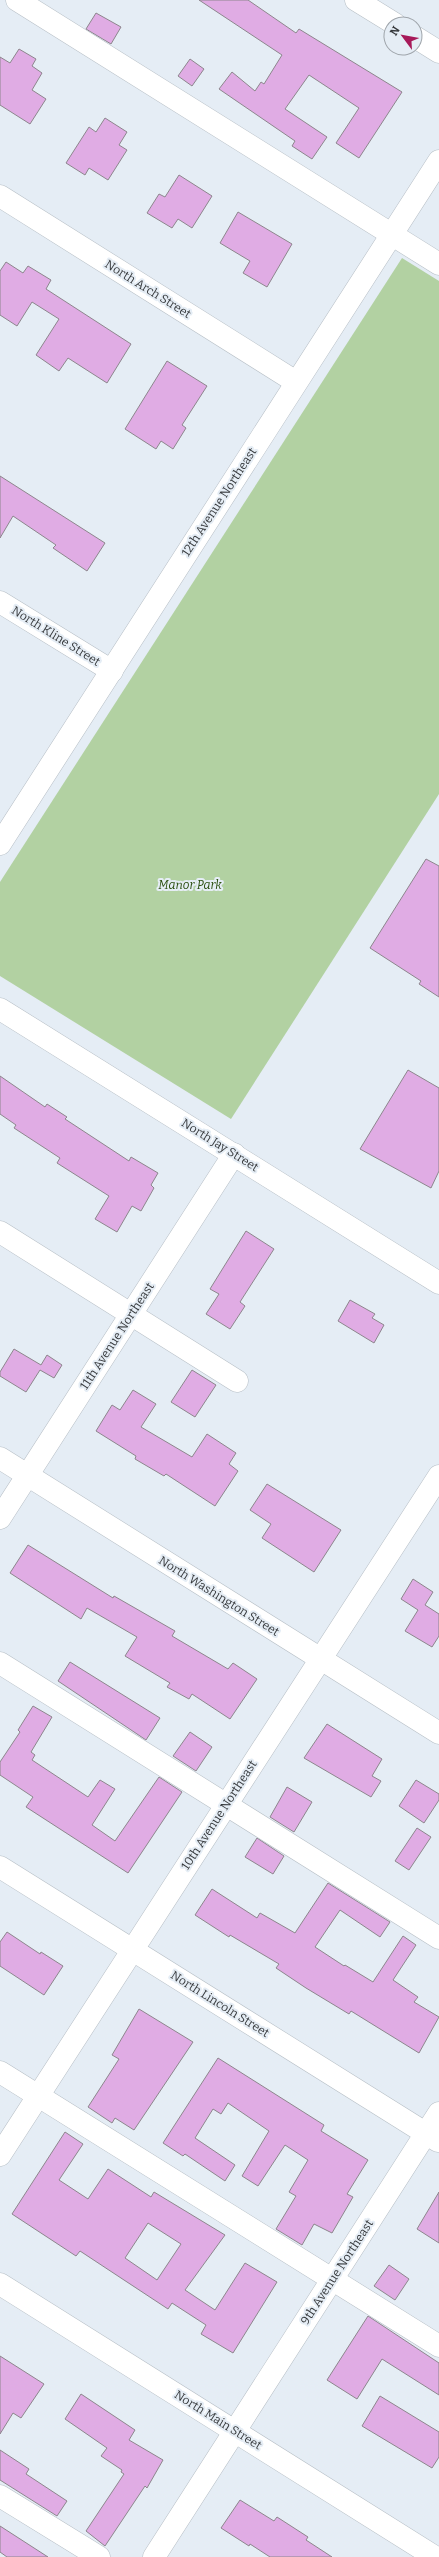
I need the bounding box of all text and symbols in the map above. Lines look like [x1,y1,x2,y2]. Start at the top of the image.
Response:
north arrow [383,16,423,56]
text: N [387,23,403,38]
street label: North Arch Street [102,257,194,321]
street label: 12th Avenue Northeast [179,445,260,559]
street label: North Kline Street [9,603,103,669]
park label: Manor Park [158,878,222,892]
street label: North Jay Street [179,1116,262,1175]
street label: 11th Avenue Northeast [77,1279,157,1392]
street label: North Washington Street [156,1553,282,1639]
street label: 10th Avenue Northeast [178,1757,260,1872]
street label: North Lincoln Street [168,1968,272,2040]
street label: 9th Avenue Northeast [298,2216,376,2327]
street label: North Main Street [172,2388,265,2453]

